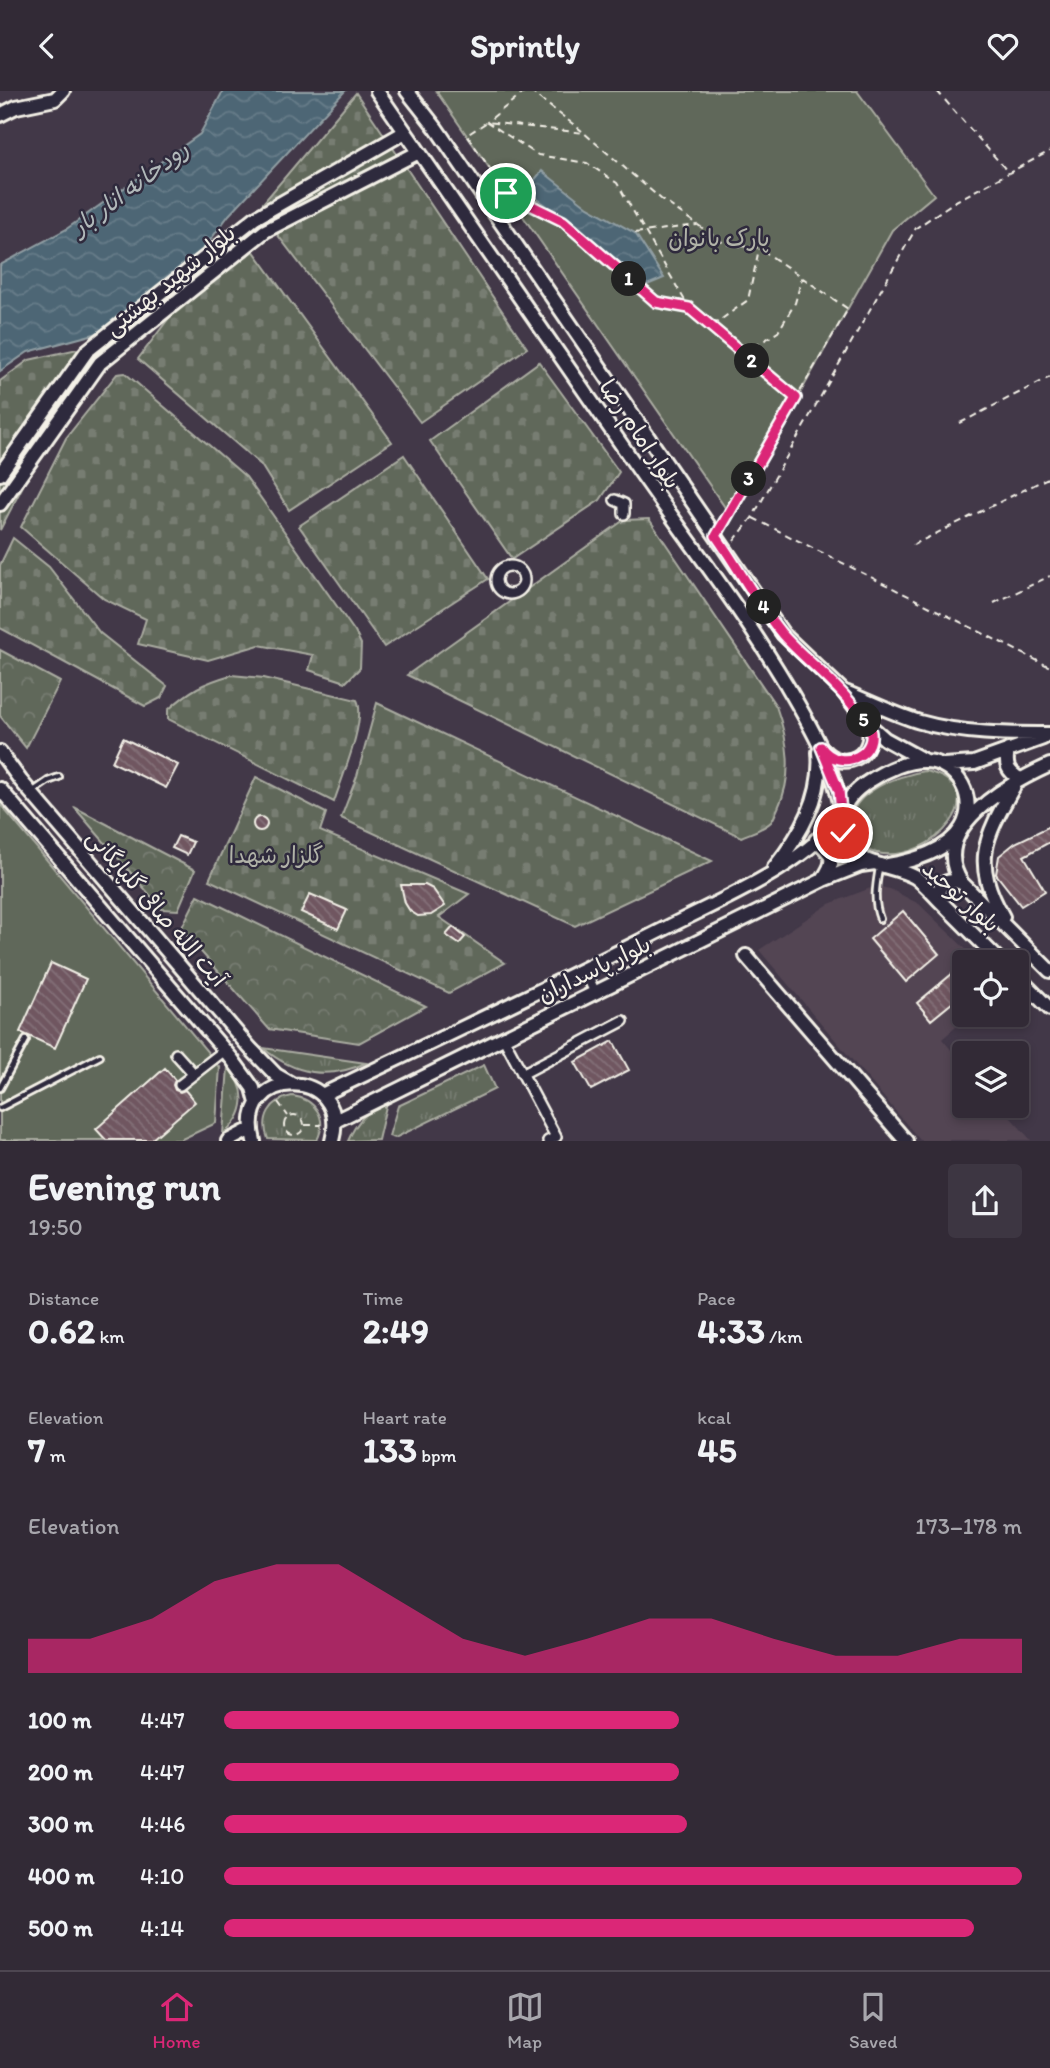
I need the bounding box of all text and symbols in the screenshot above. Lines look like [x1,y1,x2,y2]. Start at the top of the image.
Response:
icon: back [28,27,66,65]
text: Sprintly [470,27,580,65]
icon: heart [984,27,1022,65]
water label: رودخانه انار بار [63,134,195,244]
pin [476,163,536,223]
icon: arrive [487,174,525,212]
street label: بلوار شهید بهشتی [99,219,242,342]
park label: پارک بانوان [668,224,770,253]
pin: 1 [612,261,646,297]
text: 1 [624,267,633,290]
pin: 2 [734,343,770,379]
text: 2 [747,349,757,372]
street label: بلوار امام رضا [590,374,687,496]
pin: 3 [732,461,766,497]
text: 3 [743,467,754,490]
pin: 4 [746,589,782,625]
text: 4 [758,595,769,618]
pin: 5 [846,703,882,737]
text: 5 [859,708,868,731]
pin [813,803,873,863]
icon: check [824,814,862,852]
street label: آیت الله صافی گلپایگانی [80,823,235,994]
park label: گلزار شهدا [229,841,323,869]
street label: بلوار توحید [916,854,1006,938]
street label: بلوار پاسداران [533,930,656,1009]
map controls [952,950,1029,1118]
button: locate [952,950,1029,1027]
button: layers [952,1041,1029,1118]
text: Evening run [28,1164,221,1210]
button: share [948,1164,1022,1238]
text: 19:50 [28,1213,83,1241]
text: Distance [28,1287,99,1310]
text: Time [363,1287,403,1310]
text: Pace [697,1287,735,1310]
text: 0.62 [28,1310,95,1352]
text: 2:49 [363,1310,429,1352]
text: 4:33 [697,1310,765,1352]
text: km [95,1325,125,1348]
text: /km [765,1325,803,1348]
text: Elevation [28,1406,104,1429]
text: Heart rate [363,1406,447,1429]
text: kcal [697,1406,731,1429]
text: 7 [28,1429,45,1471]
text: 133 [363,1429,417,1471]
text: 45 [697,1429,737,1471]
text: m [45,1444,66,1467]
text: bpm [417,1444,457,1467]
text: Elevation [28,1512,119,1540]
text: 173–178 m [915,1512,1022,1540]
text: 100 m [28,1706,92,1734]
text: 4:47 [140,1706,185,1734]
text: 200 m [28,1758,93,1786]
text: 4:47 [140,1758,185,1786]
text: 300 m [28,1810,93,1838]
text: 4:46 [140,1810,185,1838]
text: 400 m [28,1862,95,1890]
text: 4:10 [140,1862,184,1890]
text: 500 m [28,1914,93,1942]
text: 4:14 [140,1914,184,1942]
tab: Home [153,1988,200,2053]
tab: Map [506,1988,544,2053]
tab: Saved [849,1988,897,2053]

